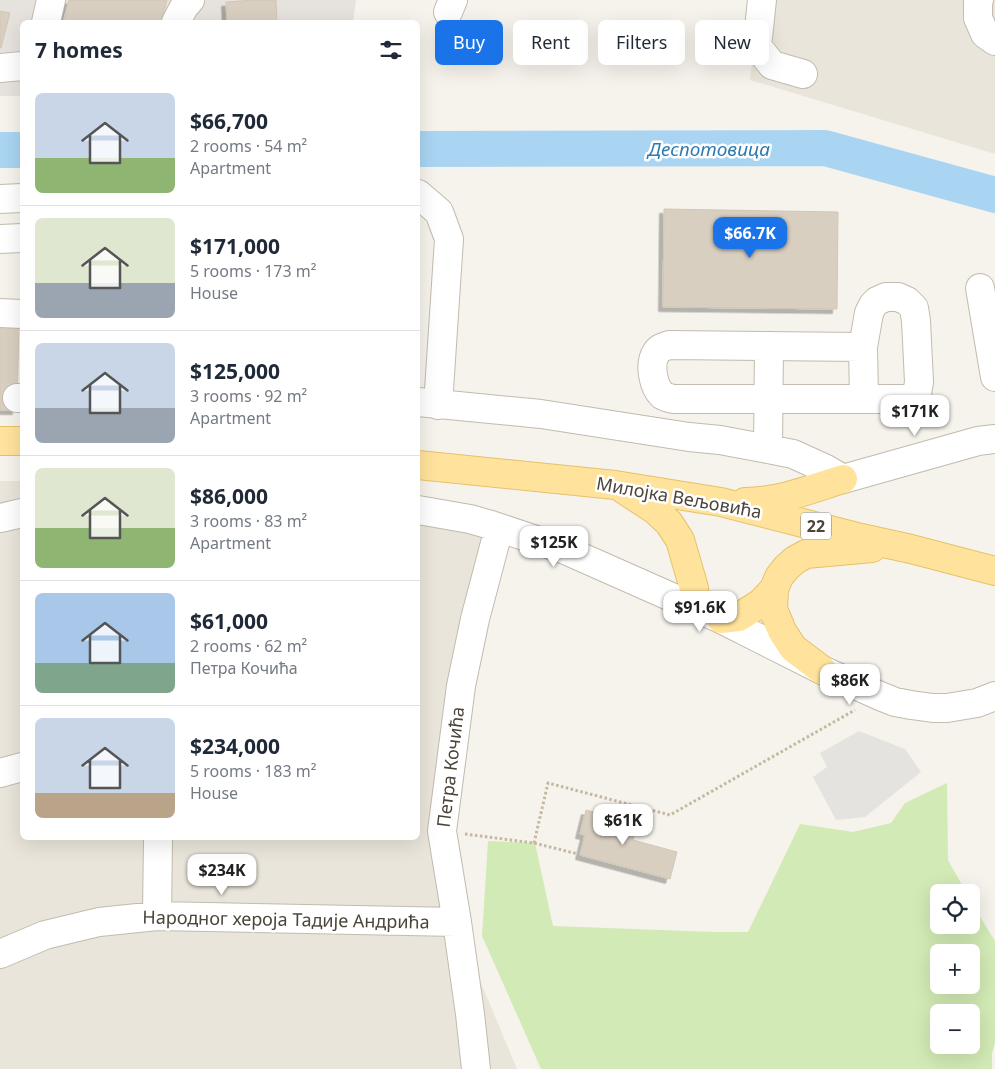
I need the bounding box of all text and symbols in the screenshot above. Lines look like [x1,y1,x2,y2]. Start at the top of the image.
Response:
chip: Buy [435,20,503,65]
chip: Rent [513,20,588,65]
chip: Filters [598,20,685,65]
chip: New [695,20,769,65]
text: 7 homes [35,36,123,64]
icon: filters [377,36,405,64]
text: $66,700 [190,107,268,135]
icon: home [75,113,135,173]
text: 2 rooms · 54 m² [190,135,307,157]
water label: Деспотовица [646,136,770,162]
text: Apartment [190,157,271,179]
pin: $66.7K [709,216,791,259]
text: $66.7K [724,222,776,244]
text: $171,000 [190,232,280,260]
icon: home [75,238,135,298]
text: 5 rooms · 173 m² [190,260,316,282]
text: House [190,282,238,304]
text: $125,000 [190,357,280,385]
icon: home [75,363,135,423]
text: 3 rooms · 92 m² [190,385,307,407]
pin: $171K [880,394,950,437]
text: $171K [891,400,939,422]
text: Apartment [190,407,271,429]
street label: Милојка Вељовића [595,471,764,523]
text: $86,000 [190,482,268,510]
icon: home [75,488,135,548]
text: 3 rooms · 83 m² [190,510,307,532]
road number: 22 [801,512,831,540]
pin: $125K [519,526,589,568]
text: $125K [530,531,578,553]
text: Apartment [190,532,271,554]
pin: $91.6K [659,590,741,633]
text: $91.6K [674,596,726,618]
text: $61,000 [190,607,268,635]
icon: home [75,613,135,673]
text: 2 rooms · 62 m² [190,635,307,657]
text: Петра Кочића [190,657,298,679]
pin: $86K [820,664,880,706]
text: $86K [831,669,869,691]
street label: Петра Кочића [431,705,469,828]
text: $234,000 [190,732,280,760]
icon: home [75,738,135,798]
text: 5 rooms · 183 m² [190,760,316,782]
text: House [190,782,238,804]
pin: $61K [593,804,653,846]
text: $61K [604,809,642,831]
pin: $234K [187,854,257,896]
text: $234K [198,859,246,881]
map controls [930,884,980,1054]
button: locate [930,884,980,934]
street label: Народног хероја Тадије Андрића [142,904,430,934]
button: + [930,944,980,994]
button: − [930,1004,980,1054]

